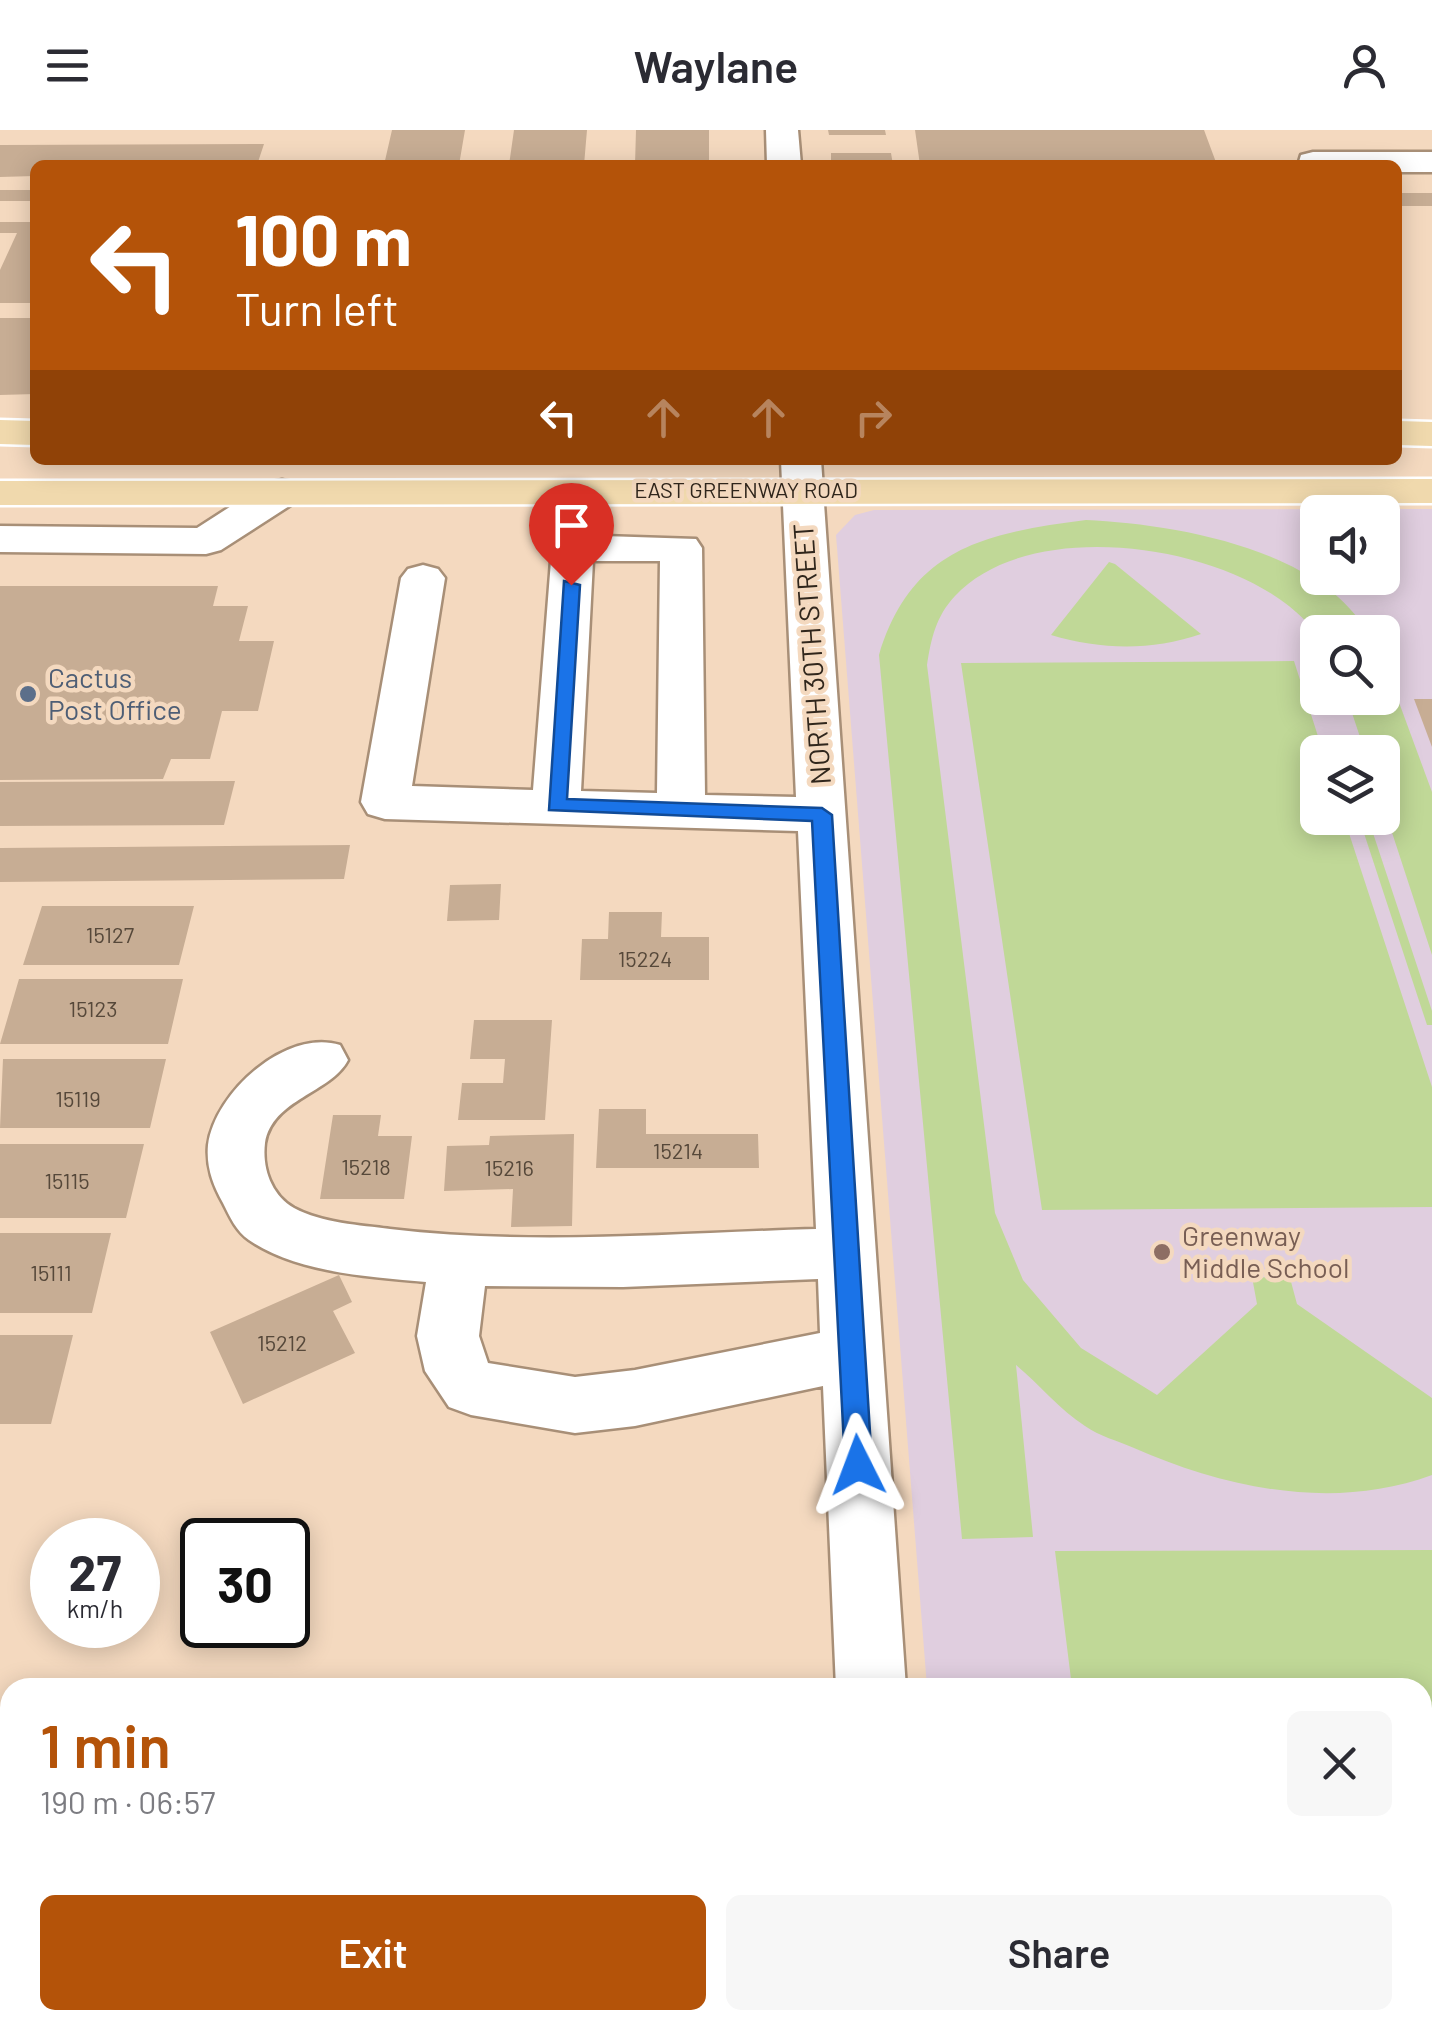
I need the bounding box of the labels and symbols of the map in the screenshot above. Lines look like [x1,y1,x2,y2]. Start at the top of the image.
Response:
street label: EAST GREENWAY ROAD [634,476,858,502]
pin [529,483,614,586]
street label: NORTH 30TH STREET [785,522,837,786]
place label: Cactus Post Office [48,660,182,726]
marker: Cactus Post Office [17,683,39,705]
house number: 15127 [86,921,134,947]
house number: 15224 [618,945,672,971]
house number: 15123 [68,995,118,1021]
house number: 15119 [55,1085,101,1111]
house number: 15214 [653,1137,703,1163]
house number: 15218 [341,1153,391,1179]
house number: 15216 [484,1154,534,1180]
house number: 15115 [44,1167,90,1193]
place label: Greenway Middle School [1182,1218,1349,1284]
marker: Greenway Middle School [1151,1241,1173,1263]
house number: 15111 [30,1259,72,1285]
house number: 15212 [257,1329,307,1355]
position arrow [806,1413,910,1517]
speed limit sign: 30 [180,1518,310,1648]

